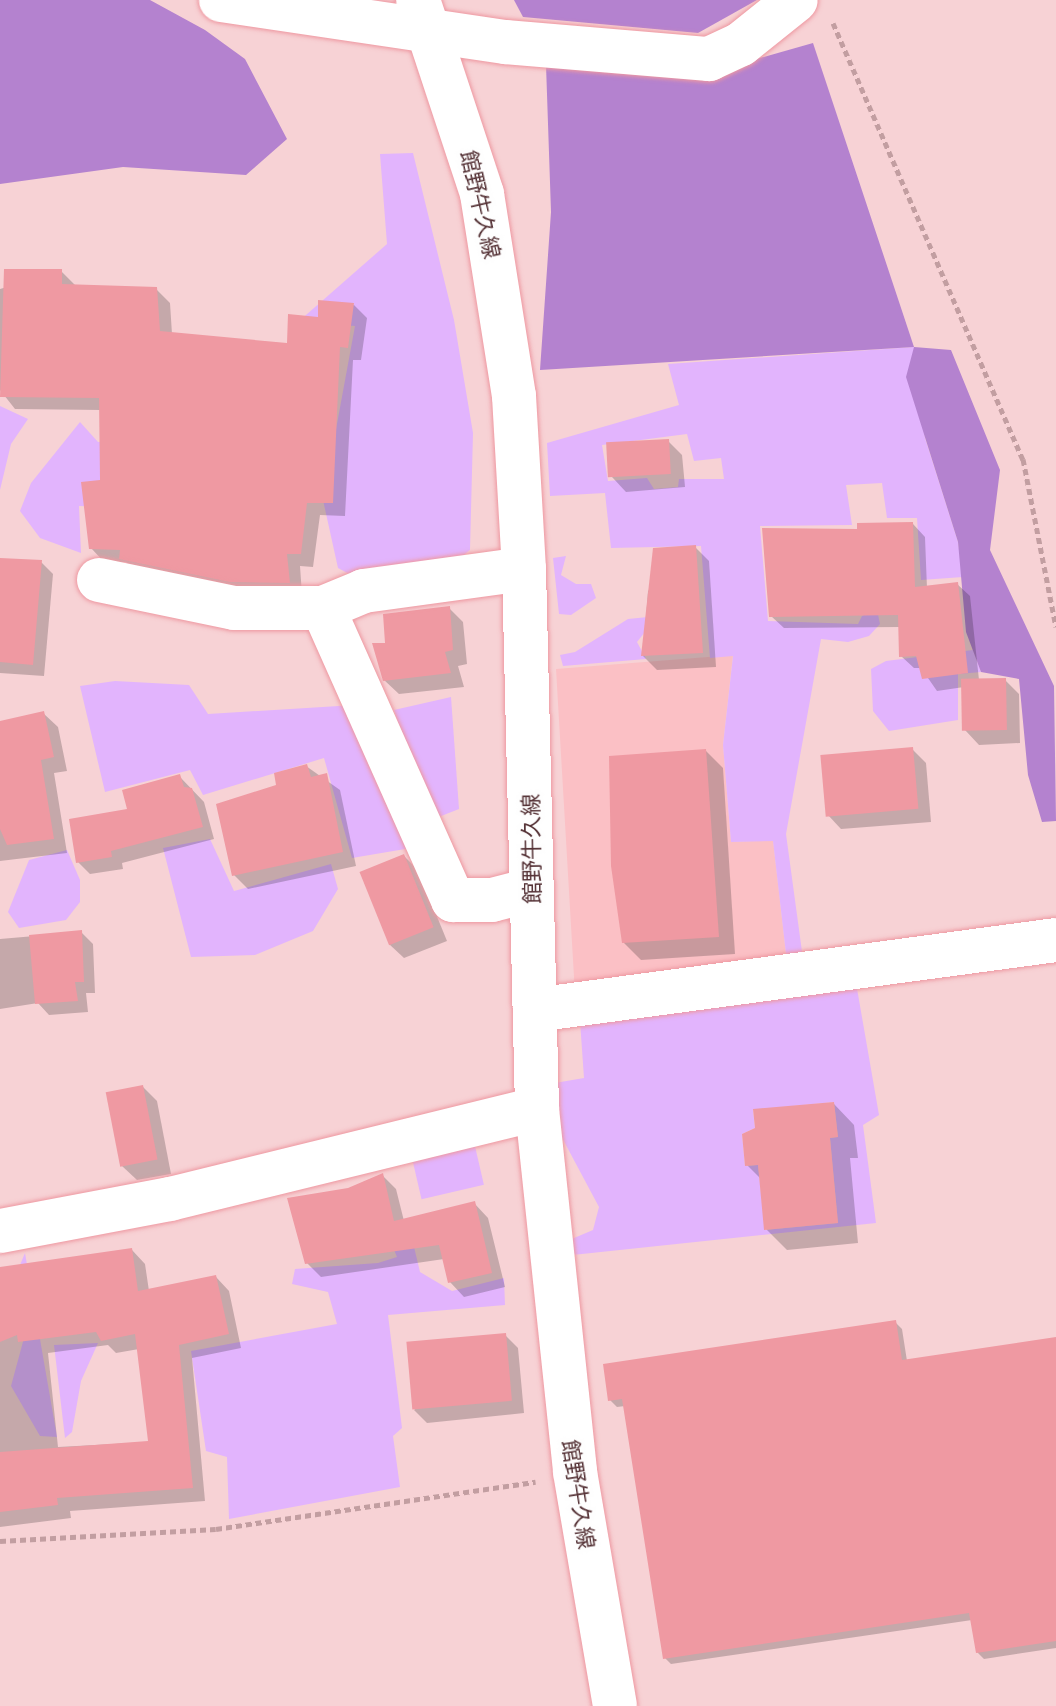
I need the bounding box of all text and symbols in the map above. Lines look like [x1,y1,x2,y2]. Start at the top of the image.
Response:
street label: 館野牛久線 [457,147,507,261]
street label: 館野牛久線 [516,794,544,904]
street label: 館野牛久線 [558,1438,602,1550]

